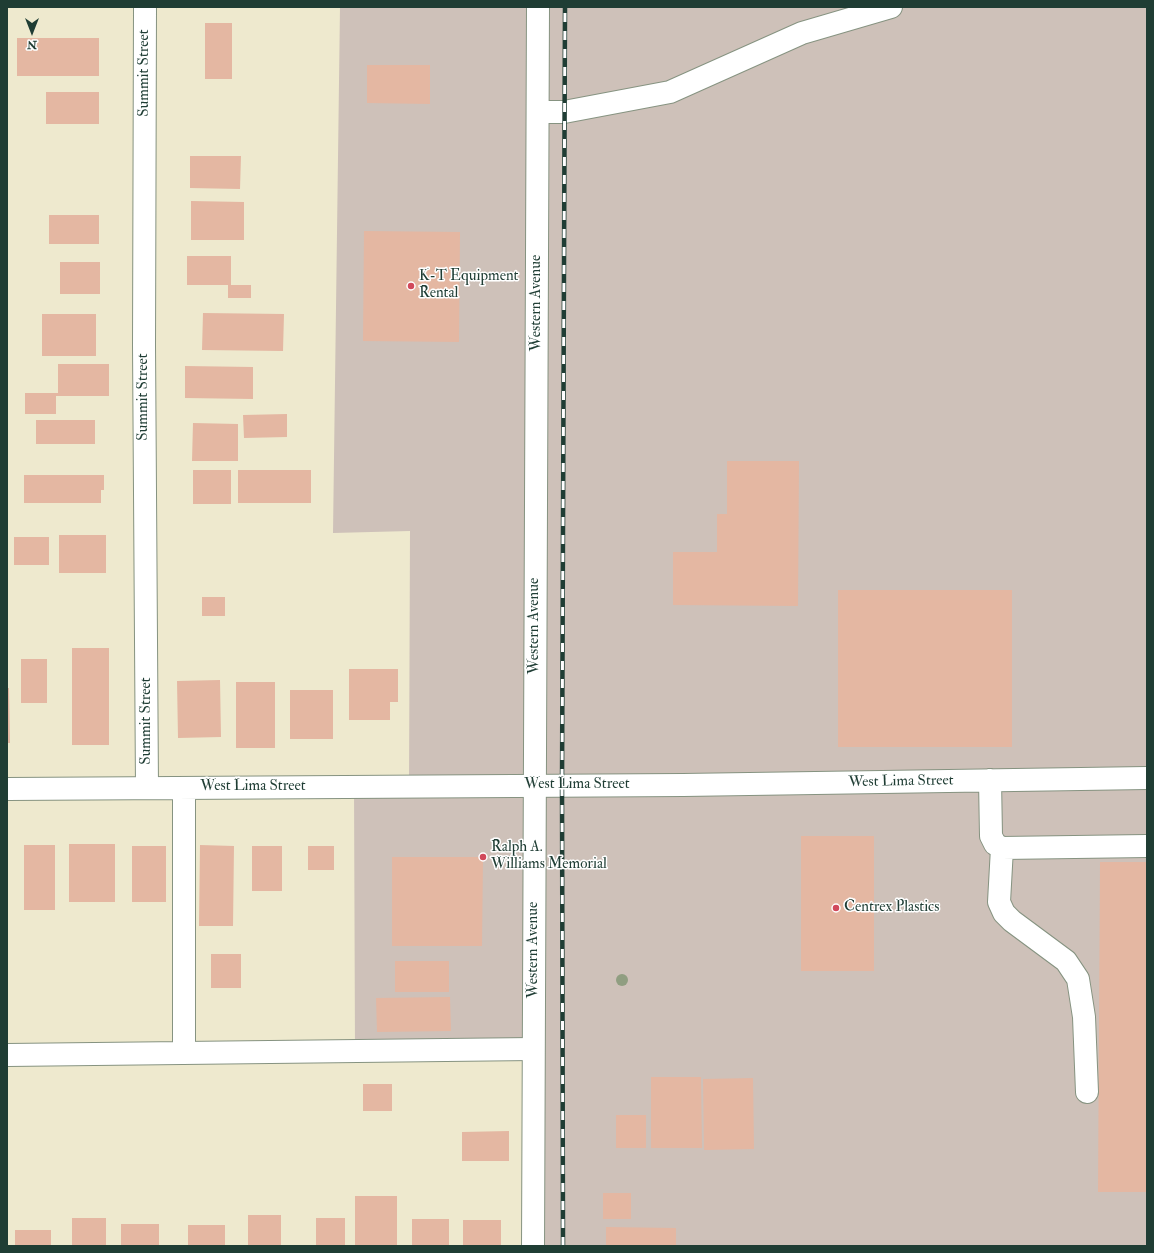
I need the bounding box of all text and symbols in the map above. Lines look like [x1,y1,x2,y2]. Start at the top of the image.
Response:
north arrow [12,12,52,52]
street label: Summit Street [136,29,154,117]
text: N [27,38,37,51]
street label: Western Avenue [528,255,546,351]
place label: K-T Equipment Rental [419,268,518,303]
marker: K-T Equipment Rental [406,281,416,291]
street label: Summit Street [135,353,153,441]
street label: Western Avenue [526,578,544,674]
street label: Summit Street [138,677,156,765]
street label: West Lima Street [848,772,954,792]
street label: West Lima Street [524,776,630,794]
street label: West Lima Street [200,778,306,796]
place label: Ralph A. Williams Memorial [491,839,607,874]
marker: Ralph A. Williams Memorial [478,852,488,862]
place label: Centrex Plastics [844,899,939,917]
street label: Western Avenue [525,902,543,998]
marker: Centrex Plastics [831,903,841,913]

